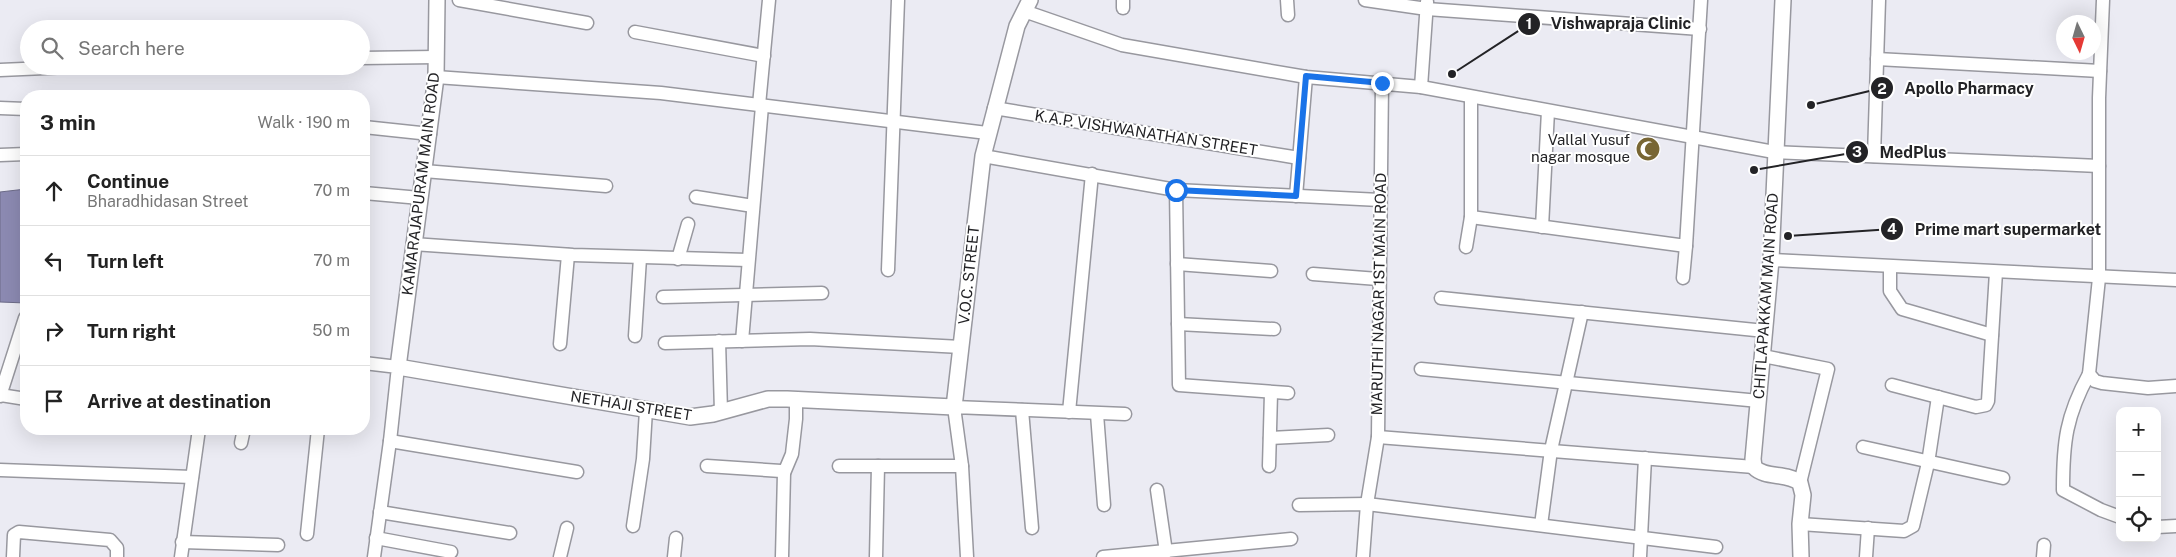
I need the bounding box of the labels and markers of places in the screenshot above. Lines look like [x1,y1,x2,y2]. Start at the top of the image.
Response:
callout: Vishwapraja Clinic [1516,8,1702,39]
callout: Apollo Pharmacy [1870,73,2044,104]
place label: Vallal Yusuf nagar mosque [1531,131,1630,165]
mosque icon: Vallal Yusuf nagar mosque [1635,136,1661,162]
callout: MedPlus [1844,137,1956,168]
callout: Prime mart supermarket [1880,213,2112,244]

